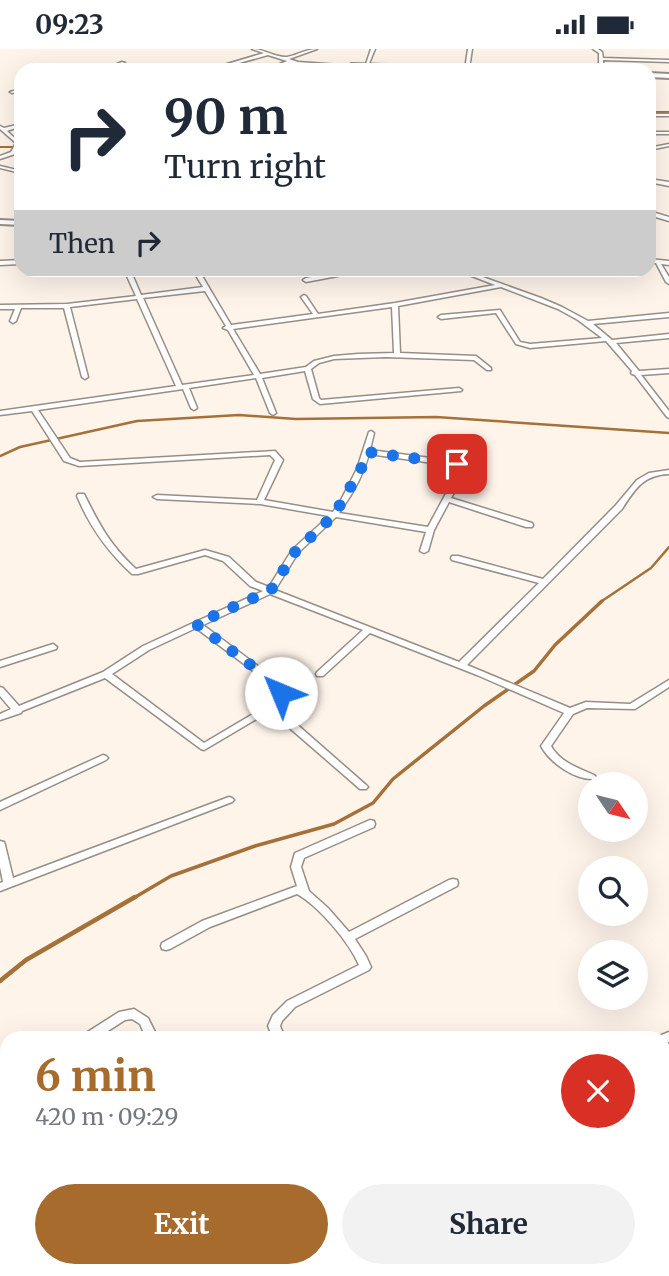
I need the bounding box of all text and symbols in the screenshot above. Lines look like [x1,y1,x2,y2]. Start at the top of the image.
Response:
text: 09:23 [35,8,104,41]
text: 90 m [164,86,288,147]
icon: right [49,91,140,182]
text: Turn right [164,147,326,187]
icon: right [129,224,167,262]
text: Then [49,227,115,260]
pin [427,434,487,494]
icon: arrive [438,445,476,483]
position arrow [244,656,318,730]
north arrow [578,772,648,842]
map controls [578,772,648,1010]
button: search [578,856,648,926]
button: layers [578,940,648,1010]
text: 6 min [35,1050,156,1102]
button: close [561,1054,635,1128]
text: 420 m · 09:29 [35,1102,178,1131]
button: Exit [35,1184,328,1264]
button: Share [342,1184,635,1264]

